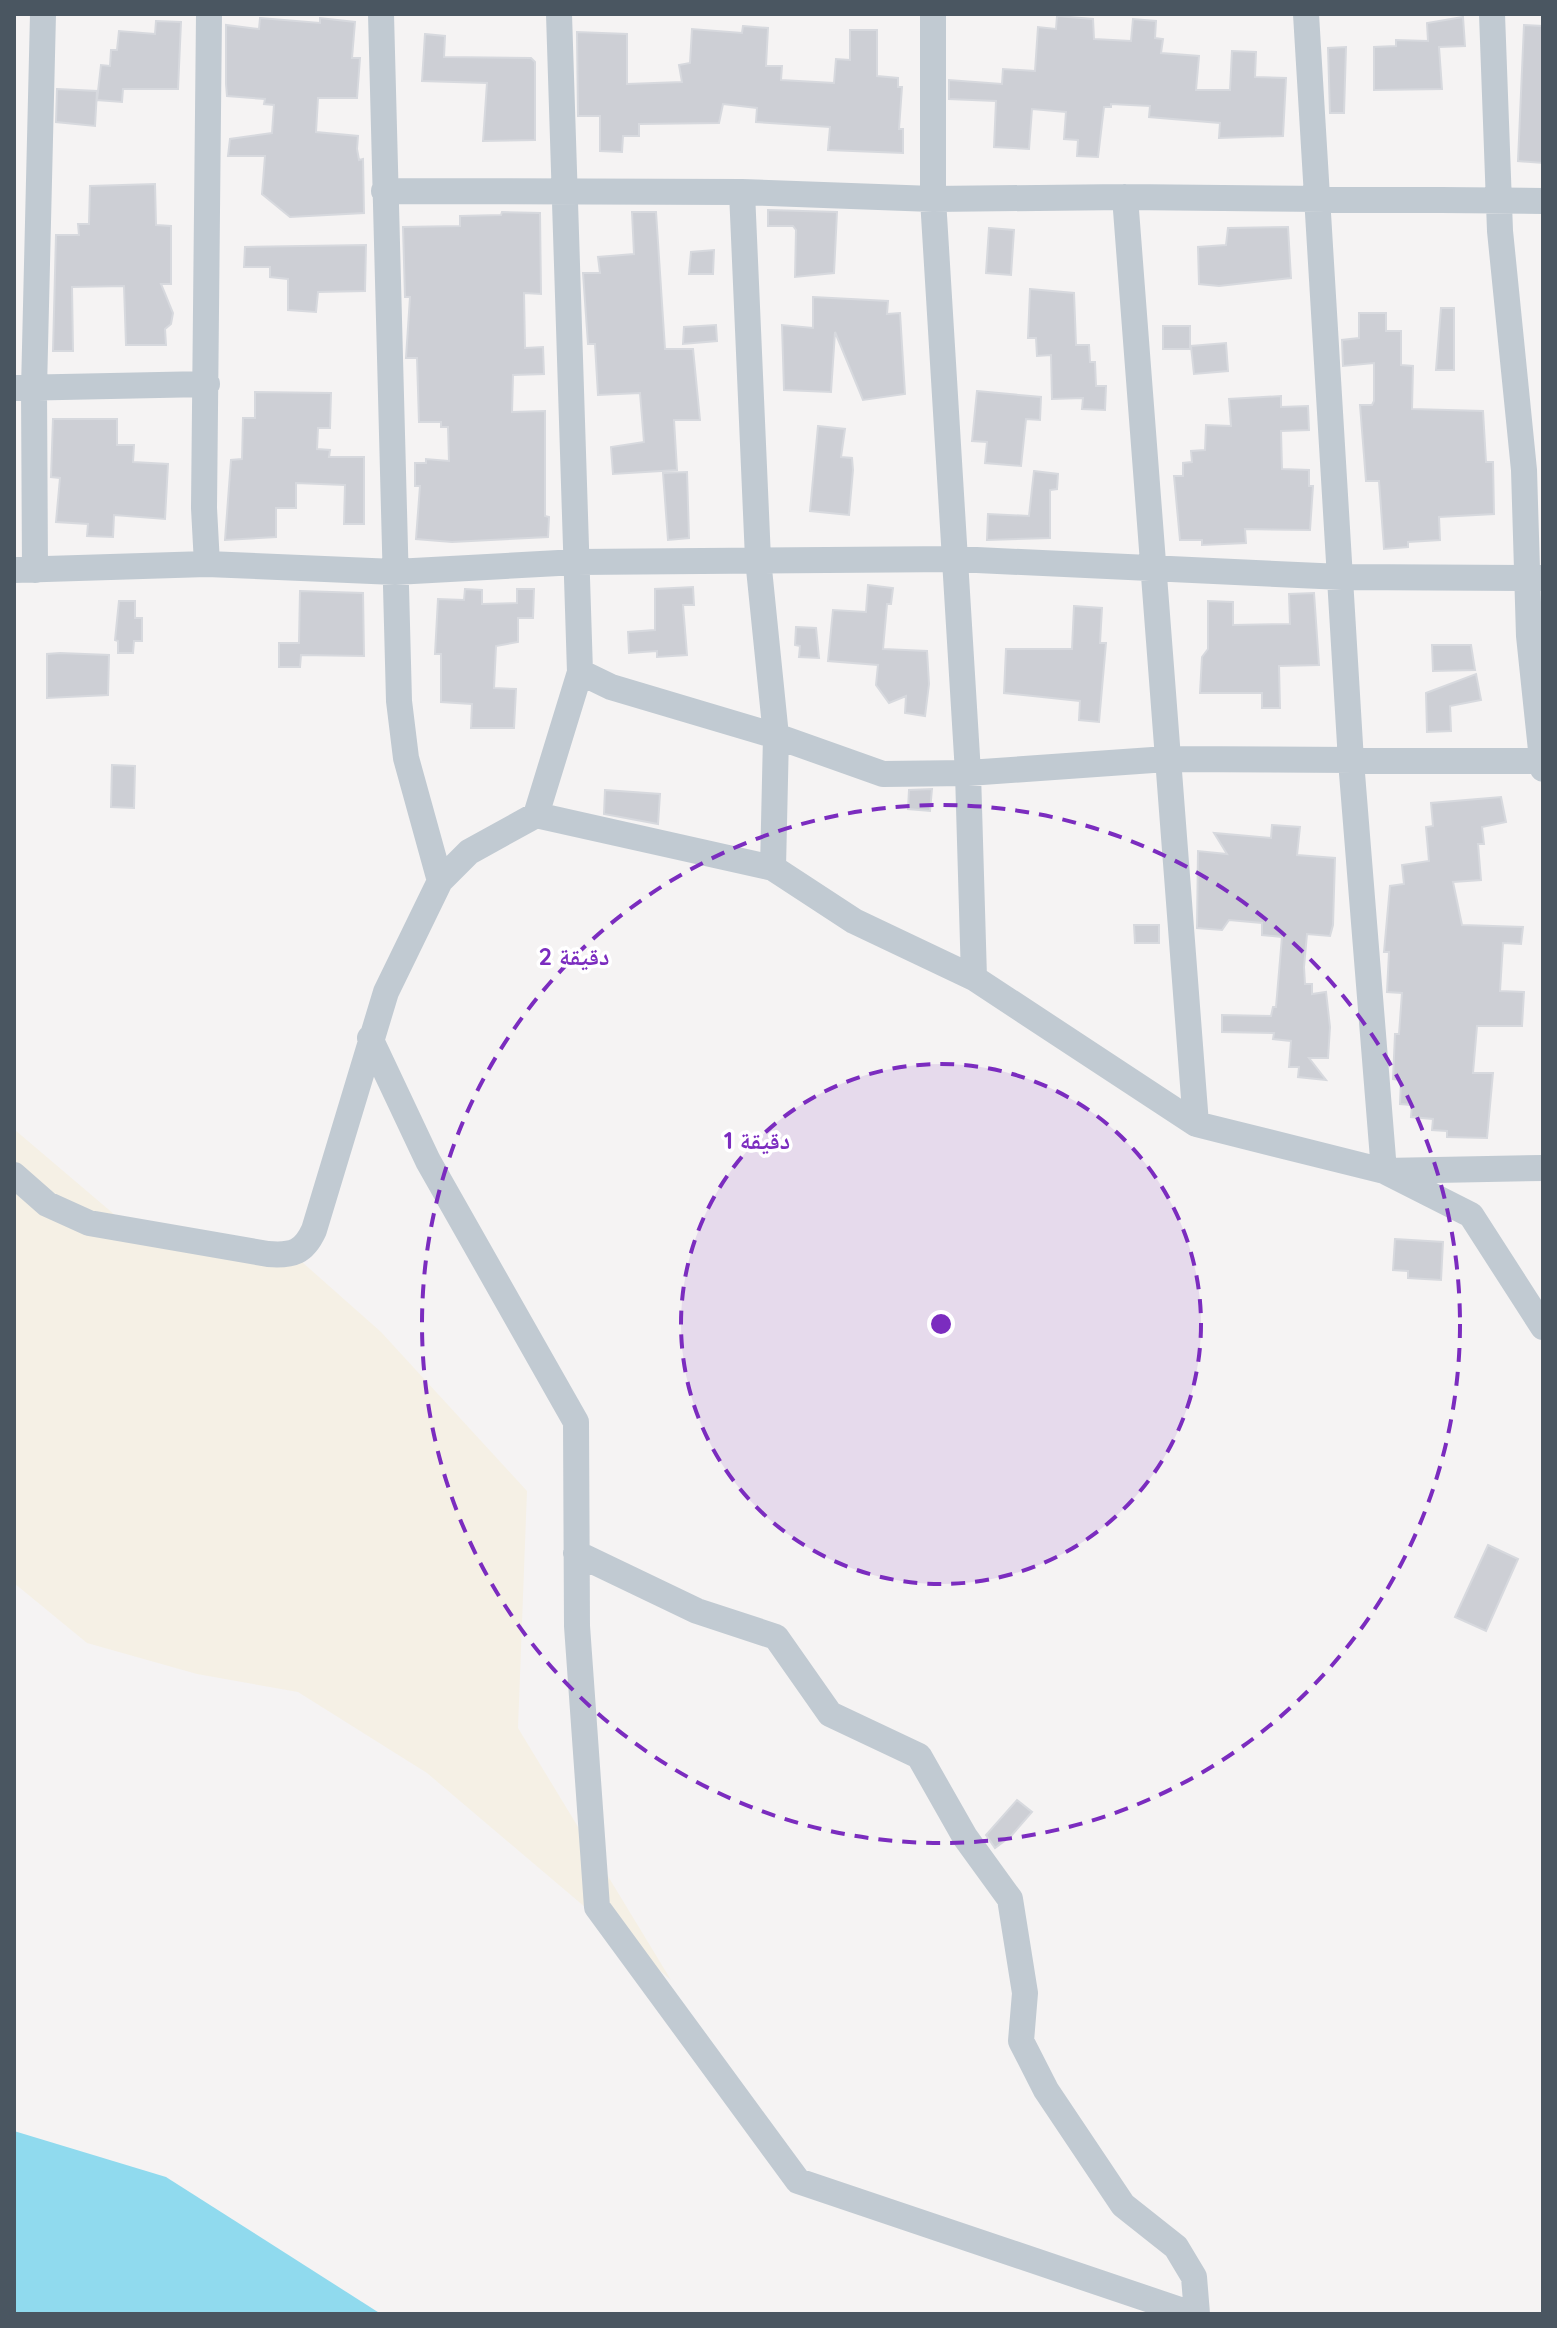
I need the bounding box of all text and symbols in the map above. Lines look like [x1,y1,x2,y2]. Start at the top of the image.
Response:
text: 2 دقيقة [539,941,609,971]
text: 1 دقيقة [724,1125,790,1155]
centre of rings [927,1310,955,1338]

